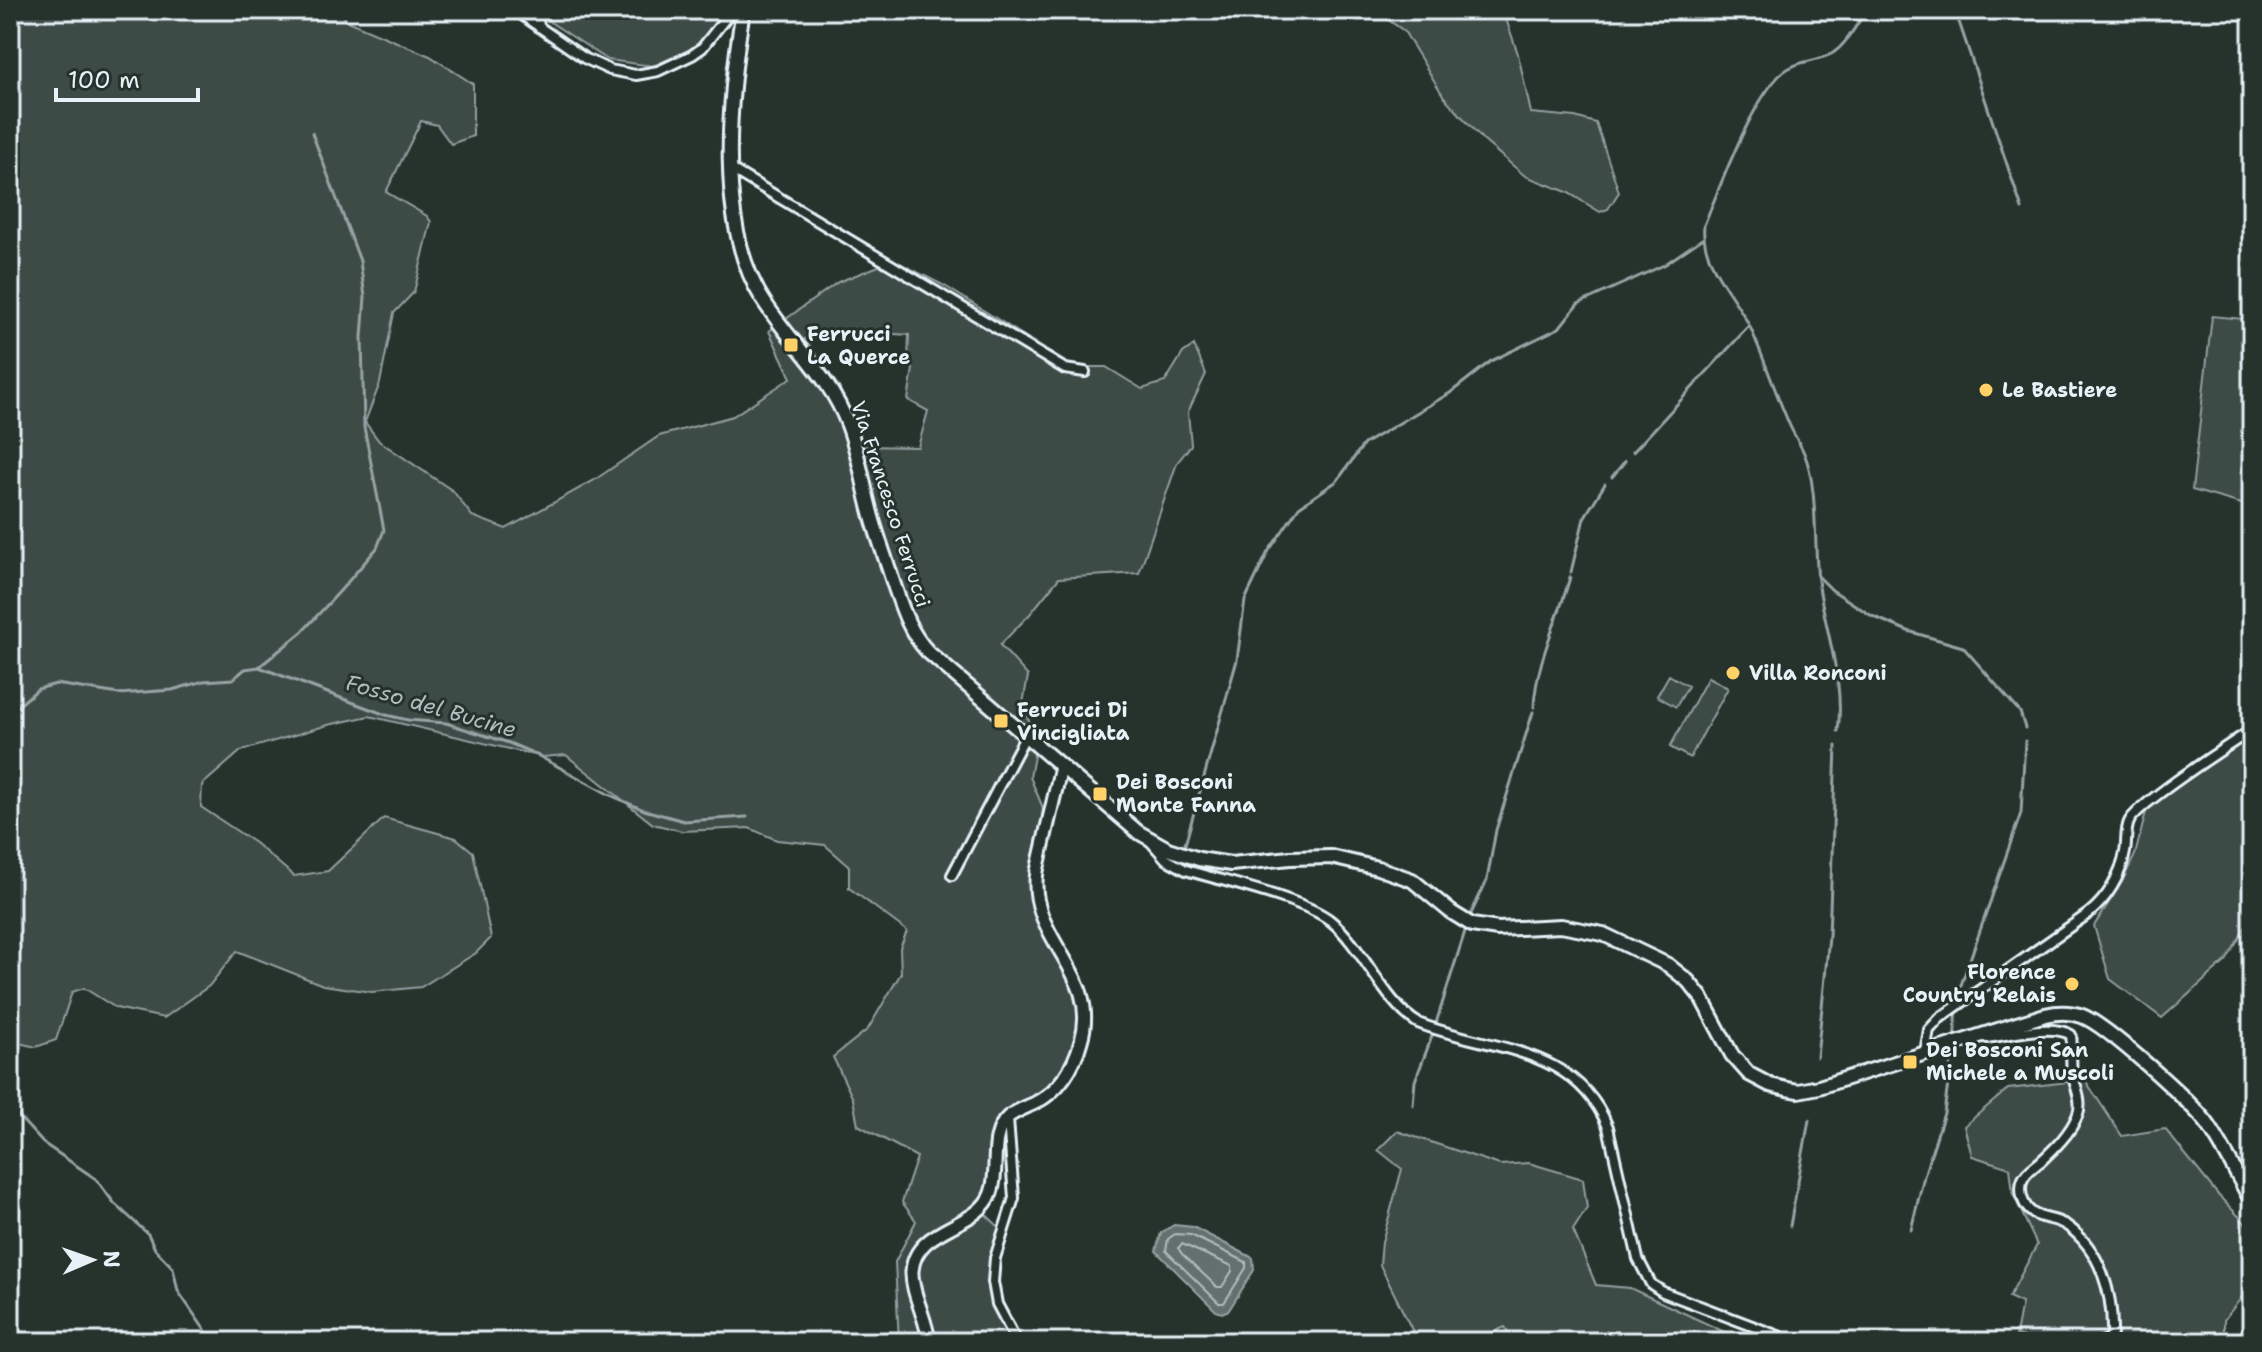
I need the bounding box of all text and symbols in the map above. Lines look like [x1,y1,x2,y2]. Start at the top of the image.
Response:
scale bar [56,52,198,102]
text: 100 m [68,64,140,96]
place label: Ferrucci La Querce [807,321,910,370]
marker: Ferrucci La Querce [782,336,800,354]
place label: Le Bastiere [2002,377,2117,403]
marker: Le Bastiere [1977,381,1995,399]
street label: Via Francesco Ferrucci [845,398,937,610]
place label: Villa Ronconi [1749,660,1887,686]
marker: Villa Ronconi [1724,664,1742,682]
water label: Fosso del Bucine [342,668,520,744]
place label: Ferrucci Di Vincigliata [1017,697,1130,746]
marker: Ferrucci Di Vincigliata [992,712,1010,730]
place label: Dei Bosconi Monte Fanna [1116,769,1256,818]
marker: Dei Bosconi Monte Fanna [1091,785,1109,803]
place label: Florence Country Relais [1903,959,2056,1008]
marker: Florence Country Relais [2063,975,2081,993]
place label: Dei Bosconi San Michele a Muscoli [1926,1037,2114,1086]
marker: Dei Bosconi San Michele a Muscoli [1901,1053,1919,1071]
north arrow [52,1220,132,1300]
text: N [97,1250,126,1269]

